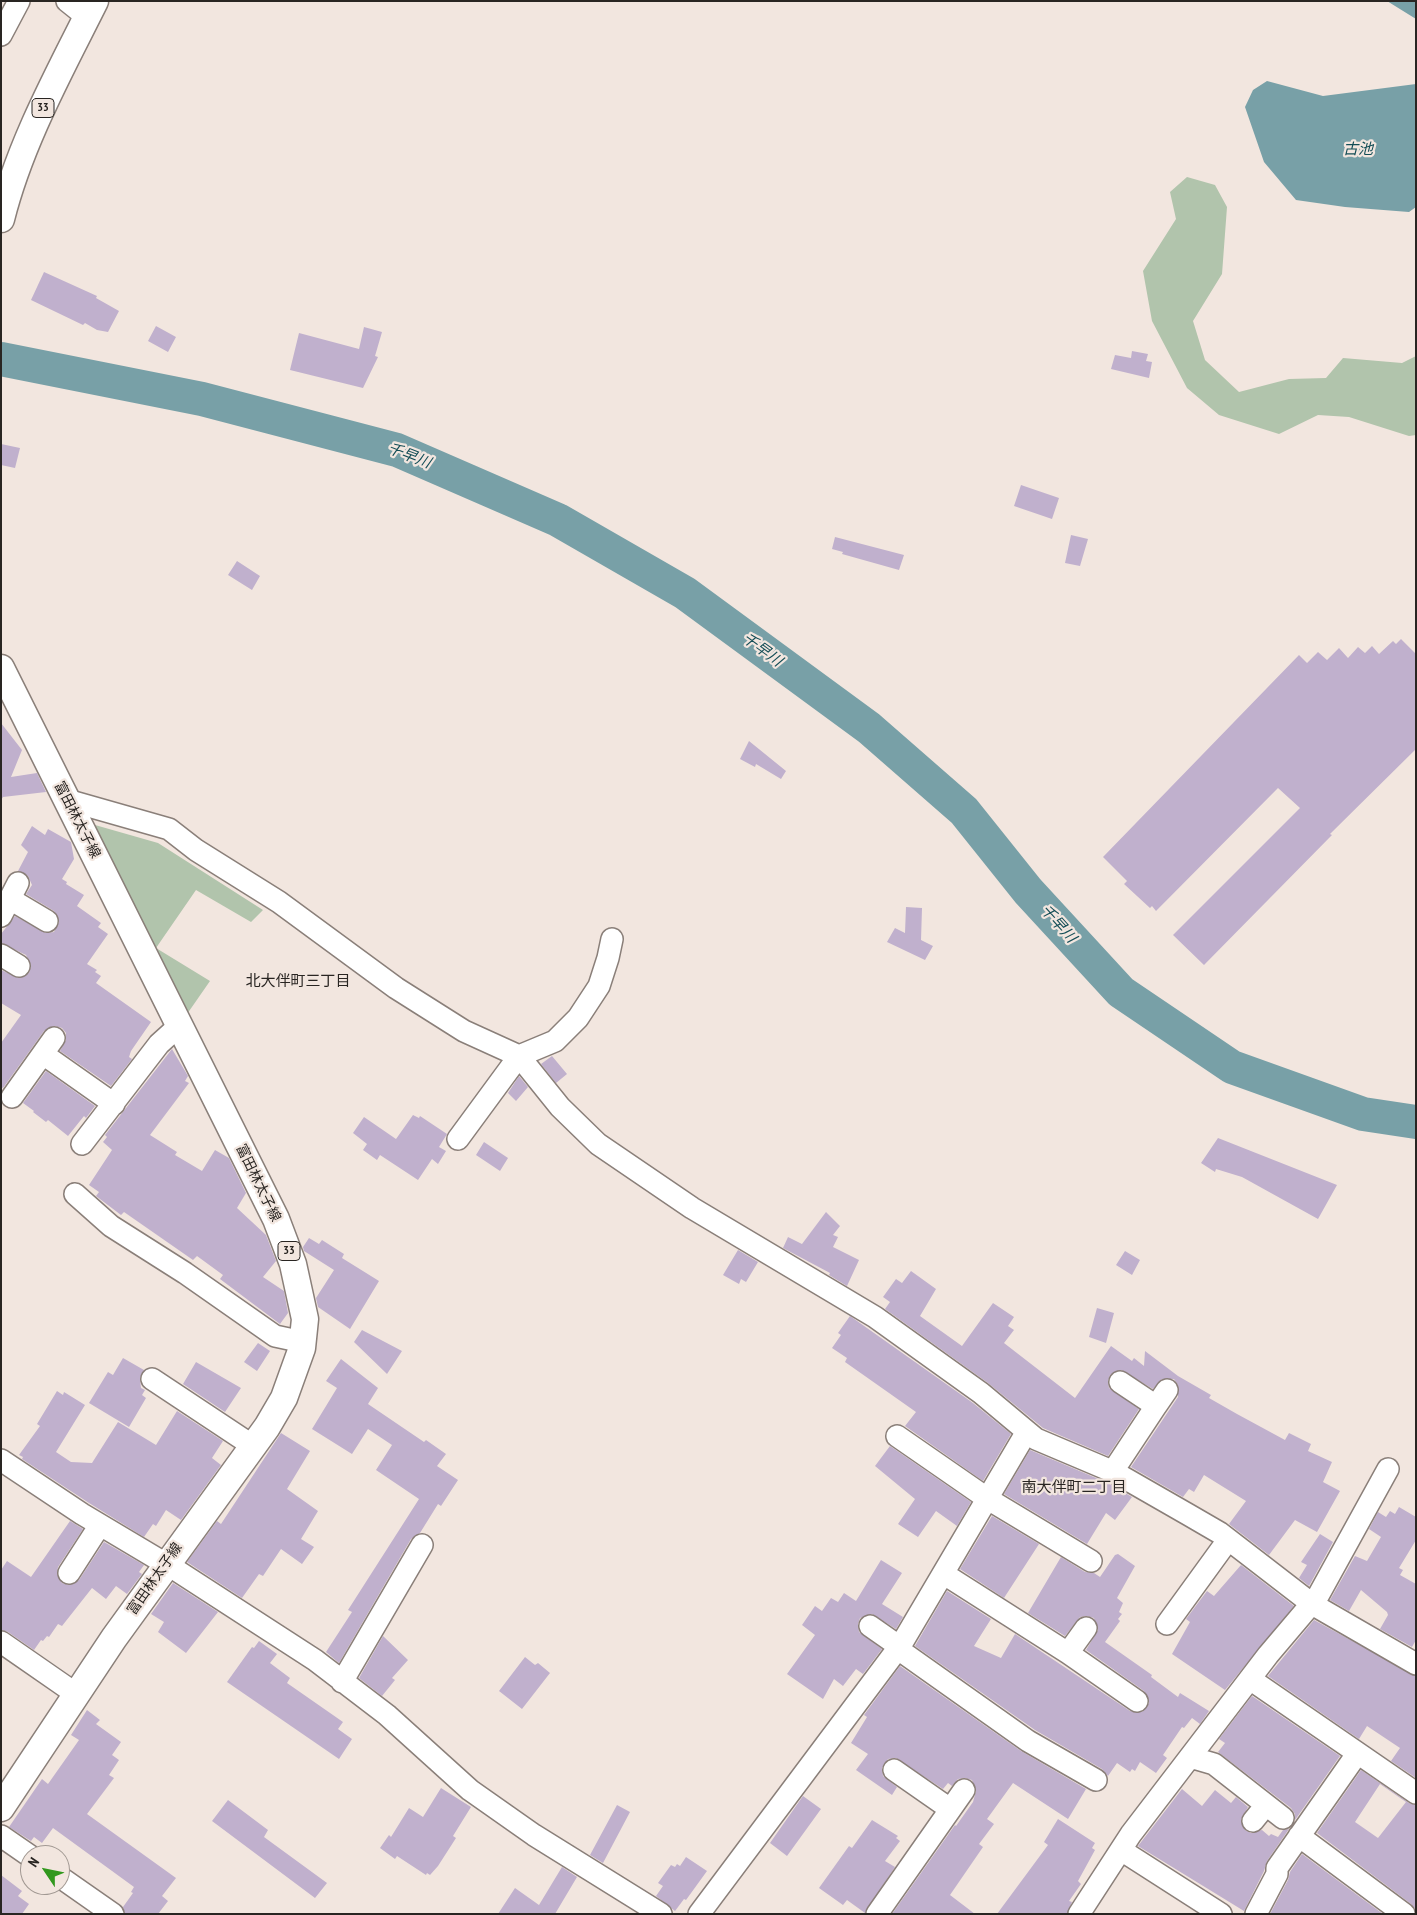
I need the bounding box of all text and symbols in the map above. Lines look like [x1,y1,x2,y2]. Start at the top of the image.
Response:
road number: 33 [32,99,54,118]
water label: 古池 [1343,141,1373,159]
water label: 千早川 [385,440,433,472]
water label: 千早川 [739,629,785,671]
street label: 富田林太子線 [50,779,104,861]
water label: 千早川 [1036,901,1080,947]
district label: 北大伴町三丁目 [246,973,350,991]
street label: 富田林太子線 [232,1142,284,1224]
road number: 33 [278,1242,300,1260]
district label: 南大伴町二丁目 [1022,1479,1126,1497]
street label: 富田林太子線 [124,1540,186,1618]
north arrow [20,1845,70,1895]
text: N [24,1854,43,1870]

